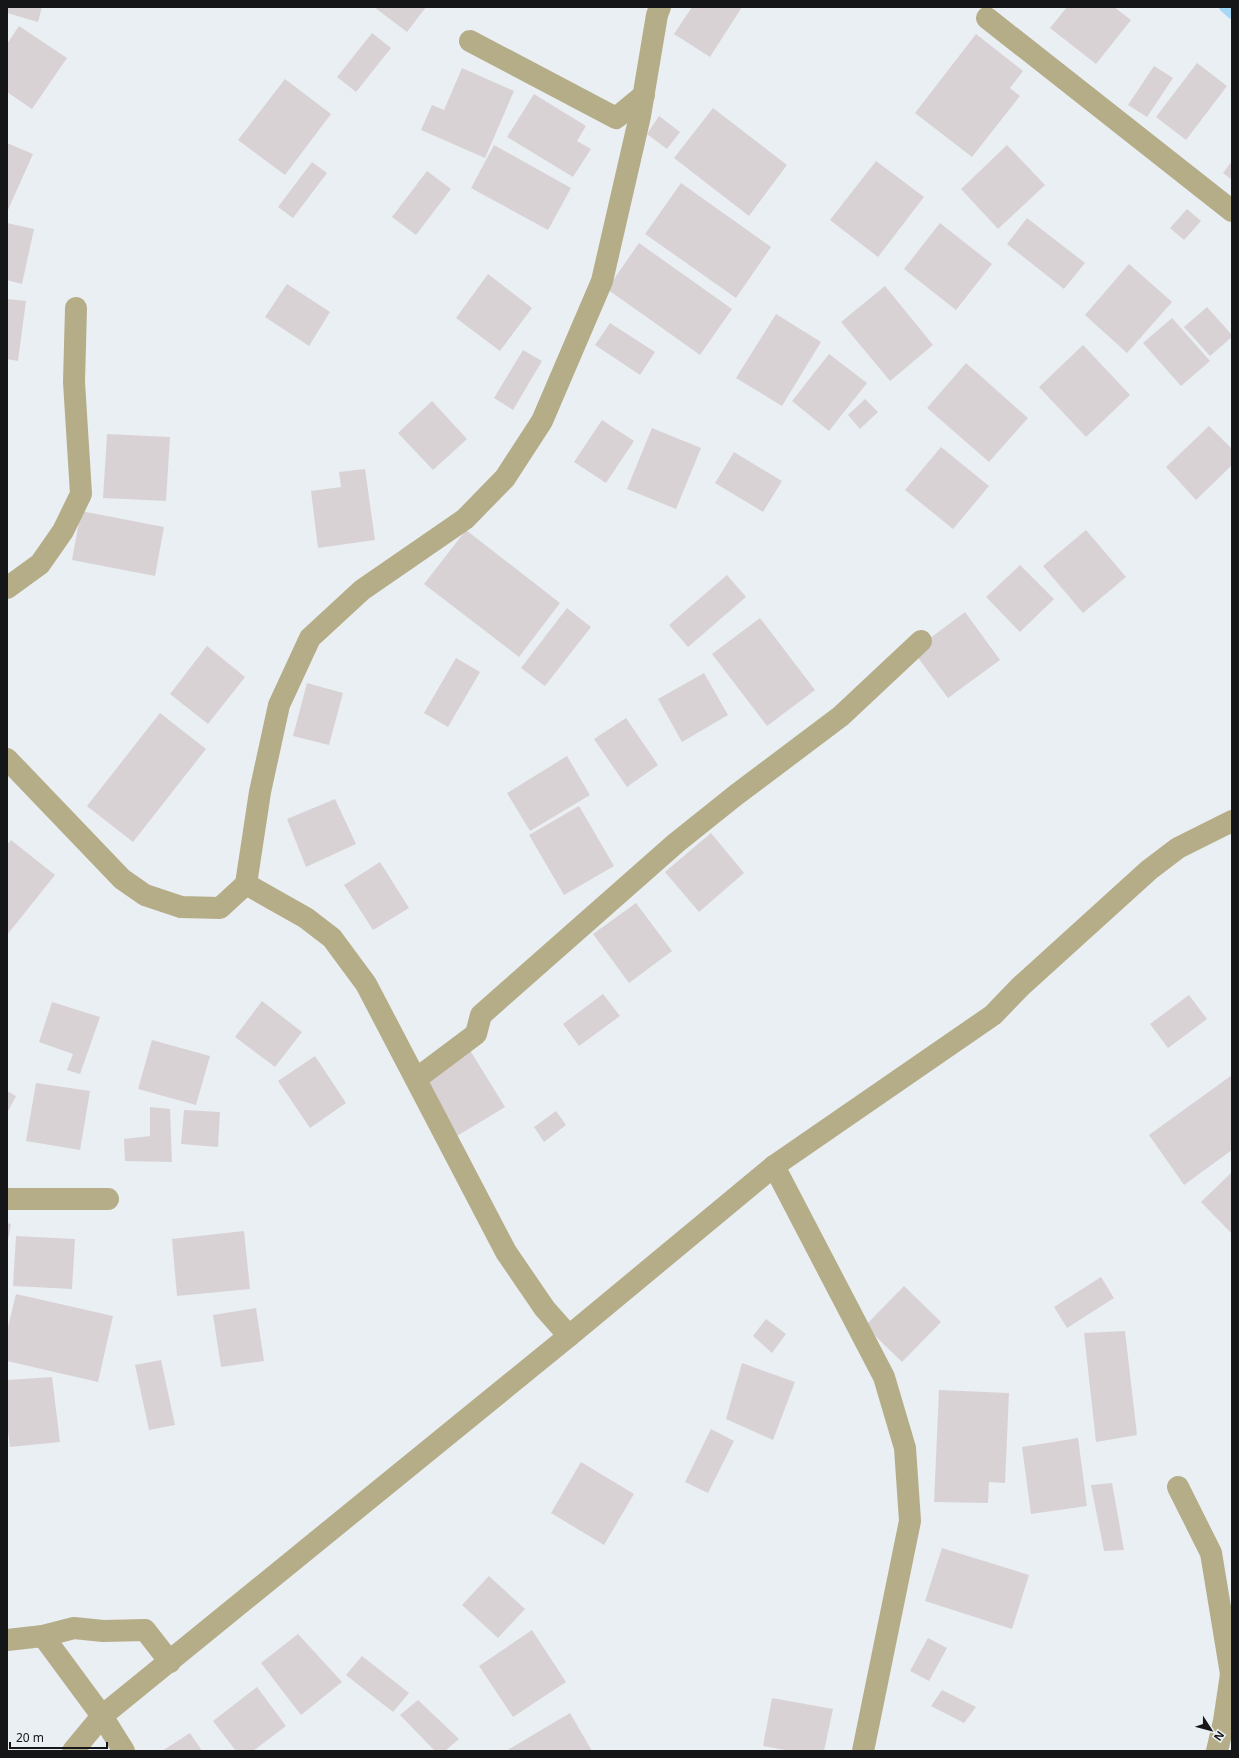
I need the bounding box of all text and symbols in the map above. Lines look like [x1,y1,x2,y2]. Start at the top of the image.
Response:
north arrow [1191,1710,1231,1750]
scale bar [10,1724,107,1750]
text: N [1211,1728,1228,1744]
text: 20 m [16,1729,44,1746]

